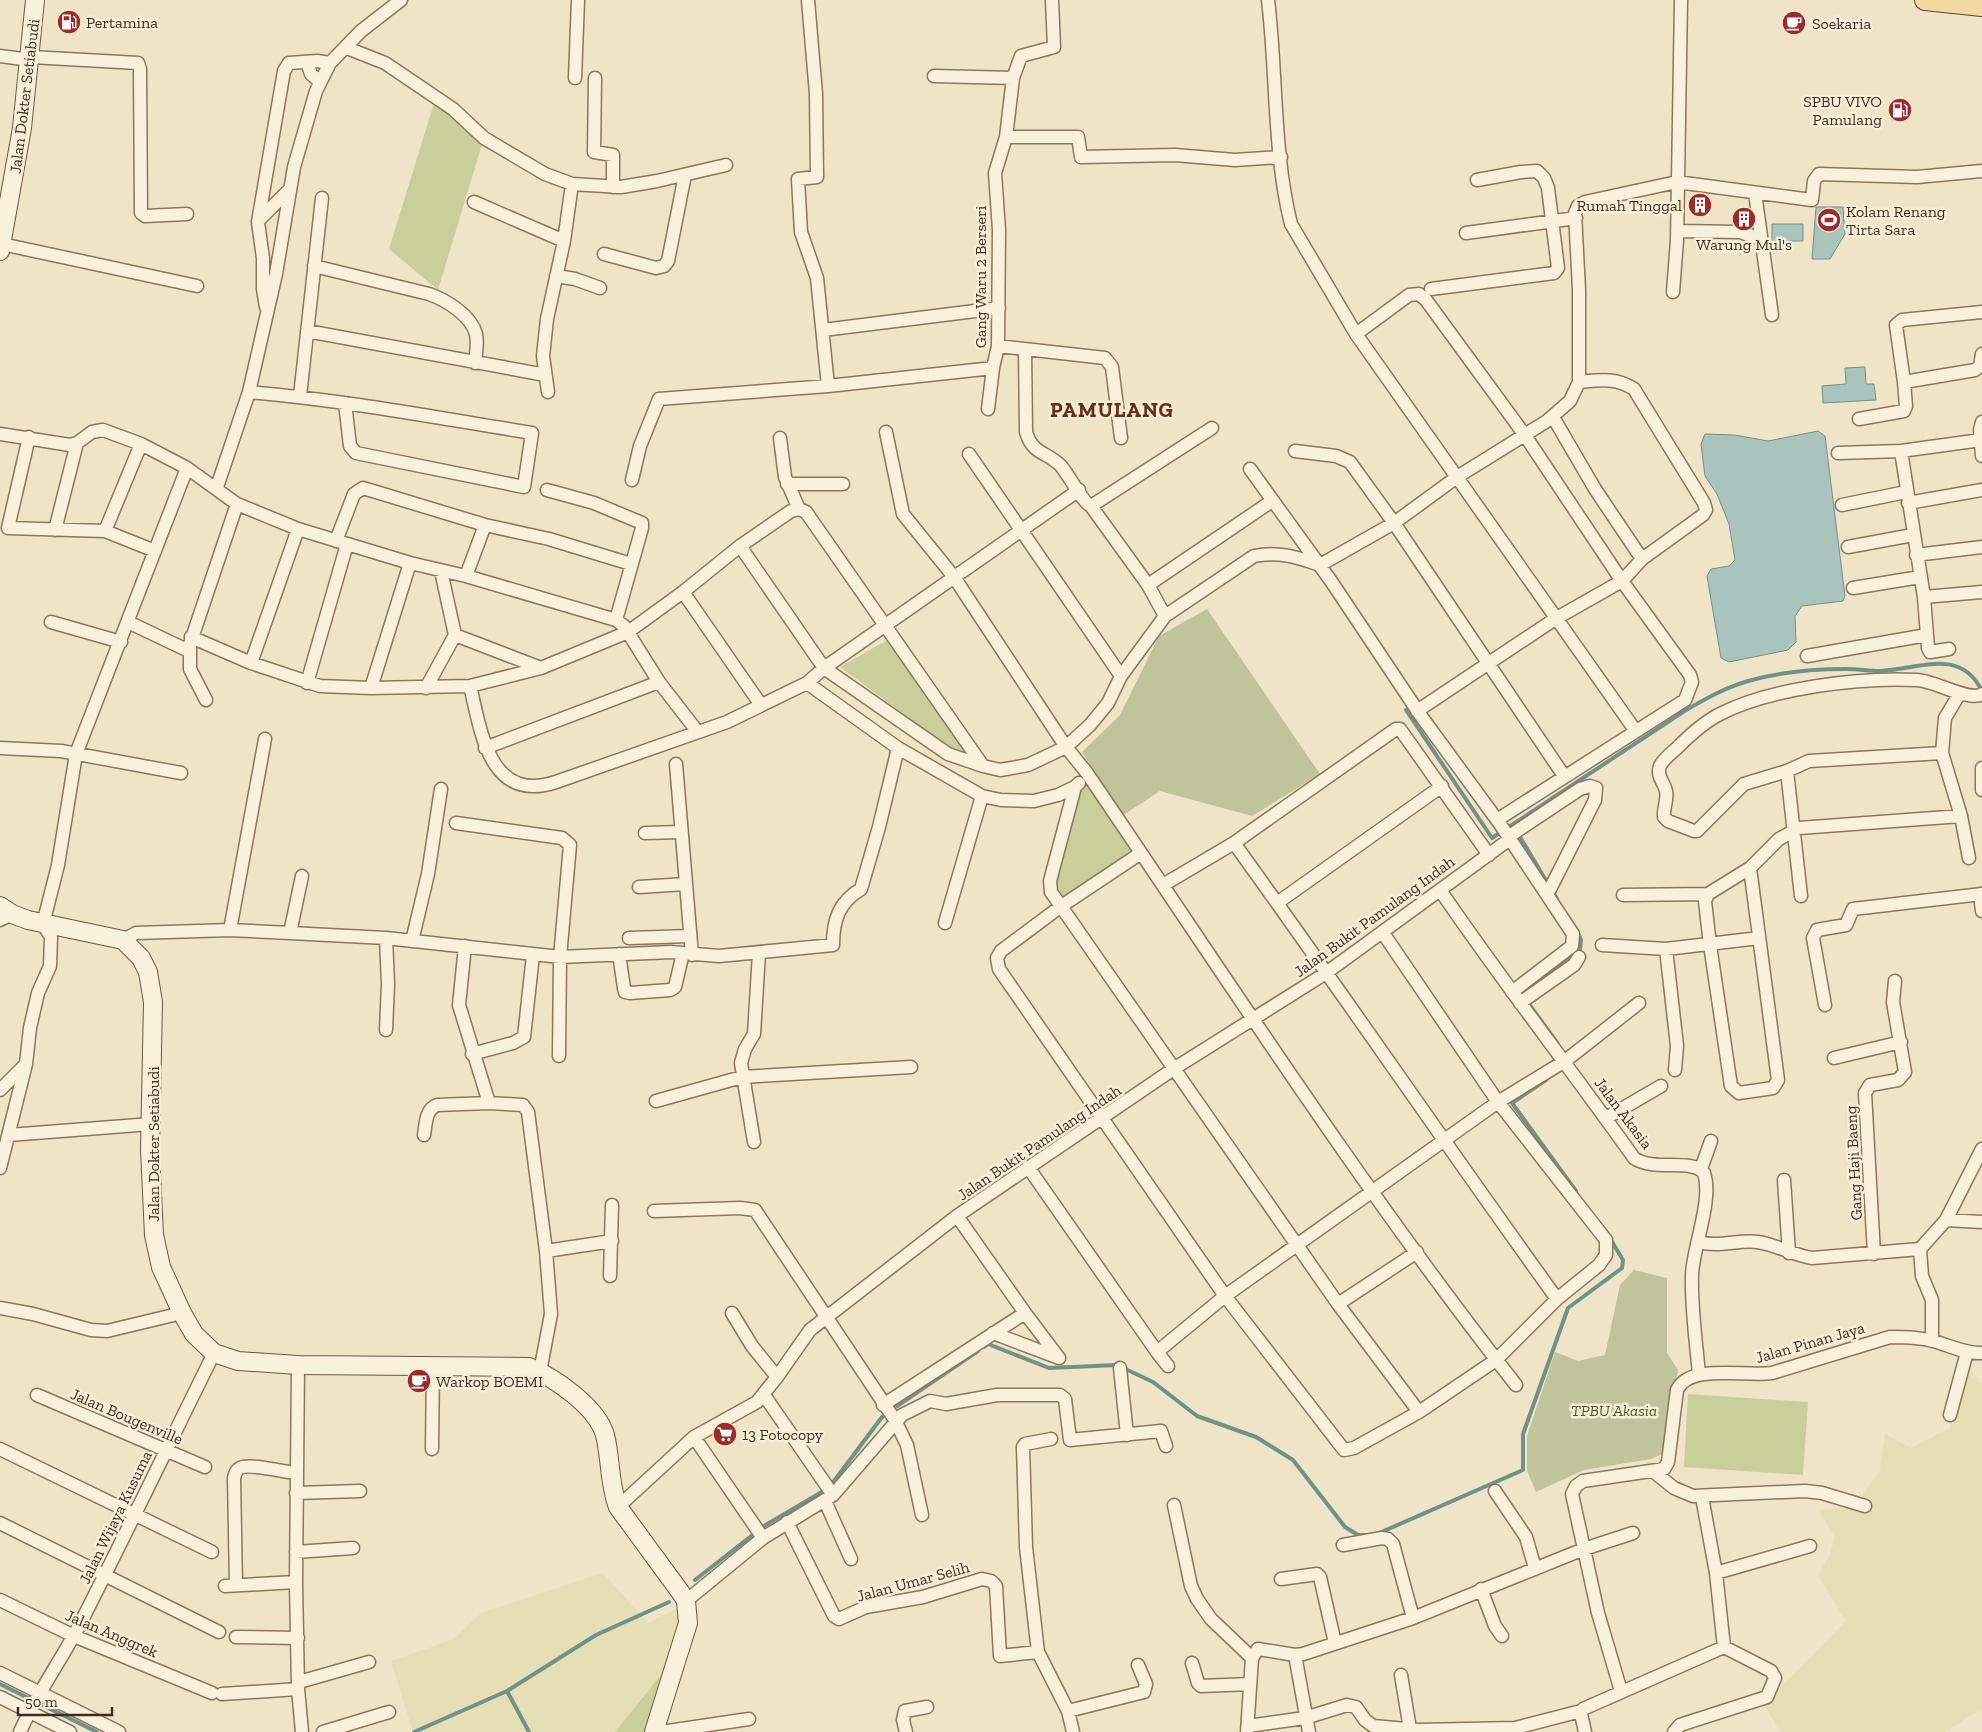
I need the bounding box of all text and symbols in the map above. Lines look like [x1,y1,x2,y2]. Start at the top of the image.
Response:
fuel station icon: Pertamina [56,9,82,35]
cafe icon: Soekaria [1781,10,1807,36]
place label: Pertamina [86,13,158,32]
place label: Soekaria [1812,14,1872,33]
street label: Jalan Dokter Setiabudi [6,17,43,174]
place label: SPBU VIVO Pamulang [1803,92,1882,129]
fuel station icon: SPBU VIVO Pamulang [1887,97,1913,123]
building icon: Rumah Tinggal [1687,192,1713,218]
place label: Rumah Tinggal [1576,196,1682,215]
place label: Kolam Renang Tirta Sara [1846,202,1946,239]
street label: Gang Waru 2 Berseri [971,205,990,348]
building icon: Warung Mul's [1731,206,1757,232]
sports icon: Kolam Renang Tirta Sara [1816,207,1842,233]
place label: Warung Mul's [1696,235,1792,254]
district label: PAMULANG [1050,397,1174,422]
street label: Jalan Bukit Pamulang Indah [1291,852,1458,981]
street label: Jalan Dokter Setiabudi [144,1066,163,1222]
street label: Jalan Akasia [1591,1074,1657,1153]
street label: Jalan Bukit Pamulang Indah [954,1080,1125,1204]
street label: Gang Haji Baeng [1841,1105,1866,1221]
street label: Jalan Pinan Jaya [1753,1318,1867,1367]
cafe icon: Warkop BOEMI [406,1368,432,1394]
place label: Warkop BOEMI [436,1372,543,1391]
street label: Jalan Bougenville [68,1384,186,1449]
park label: TPBU Akasia [1571,1401,1657,1420]
supermarket icon: 13 Fotocopy [712,1421,738,1447]
place label: 13 Fotocopy [742,1425,824,1444]
street label: Jalan Wijaya Kusuma [75,1447,156,1587]
street label: Jalan Umar Selih [855,1557,972,1606]
street label: Jalan Anggrek [63,1605,161,1662]
scale bar [18,1684,111,1716]
text: 50 m [25,1693,58,1711]

